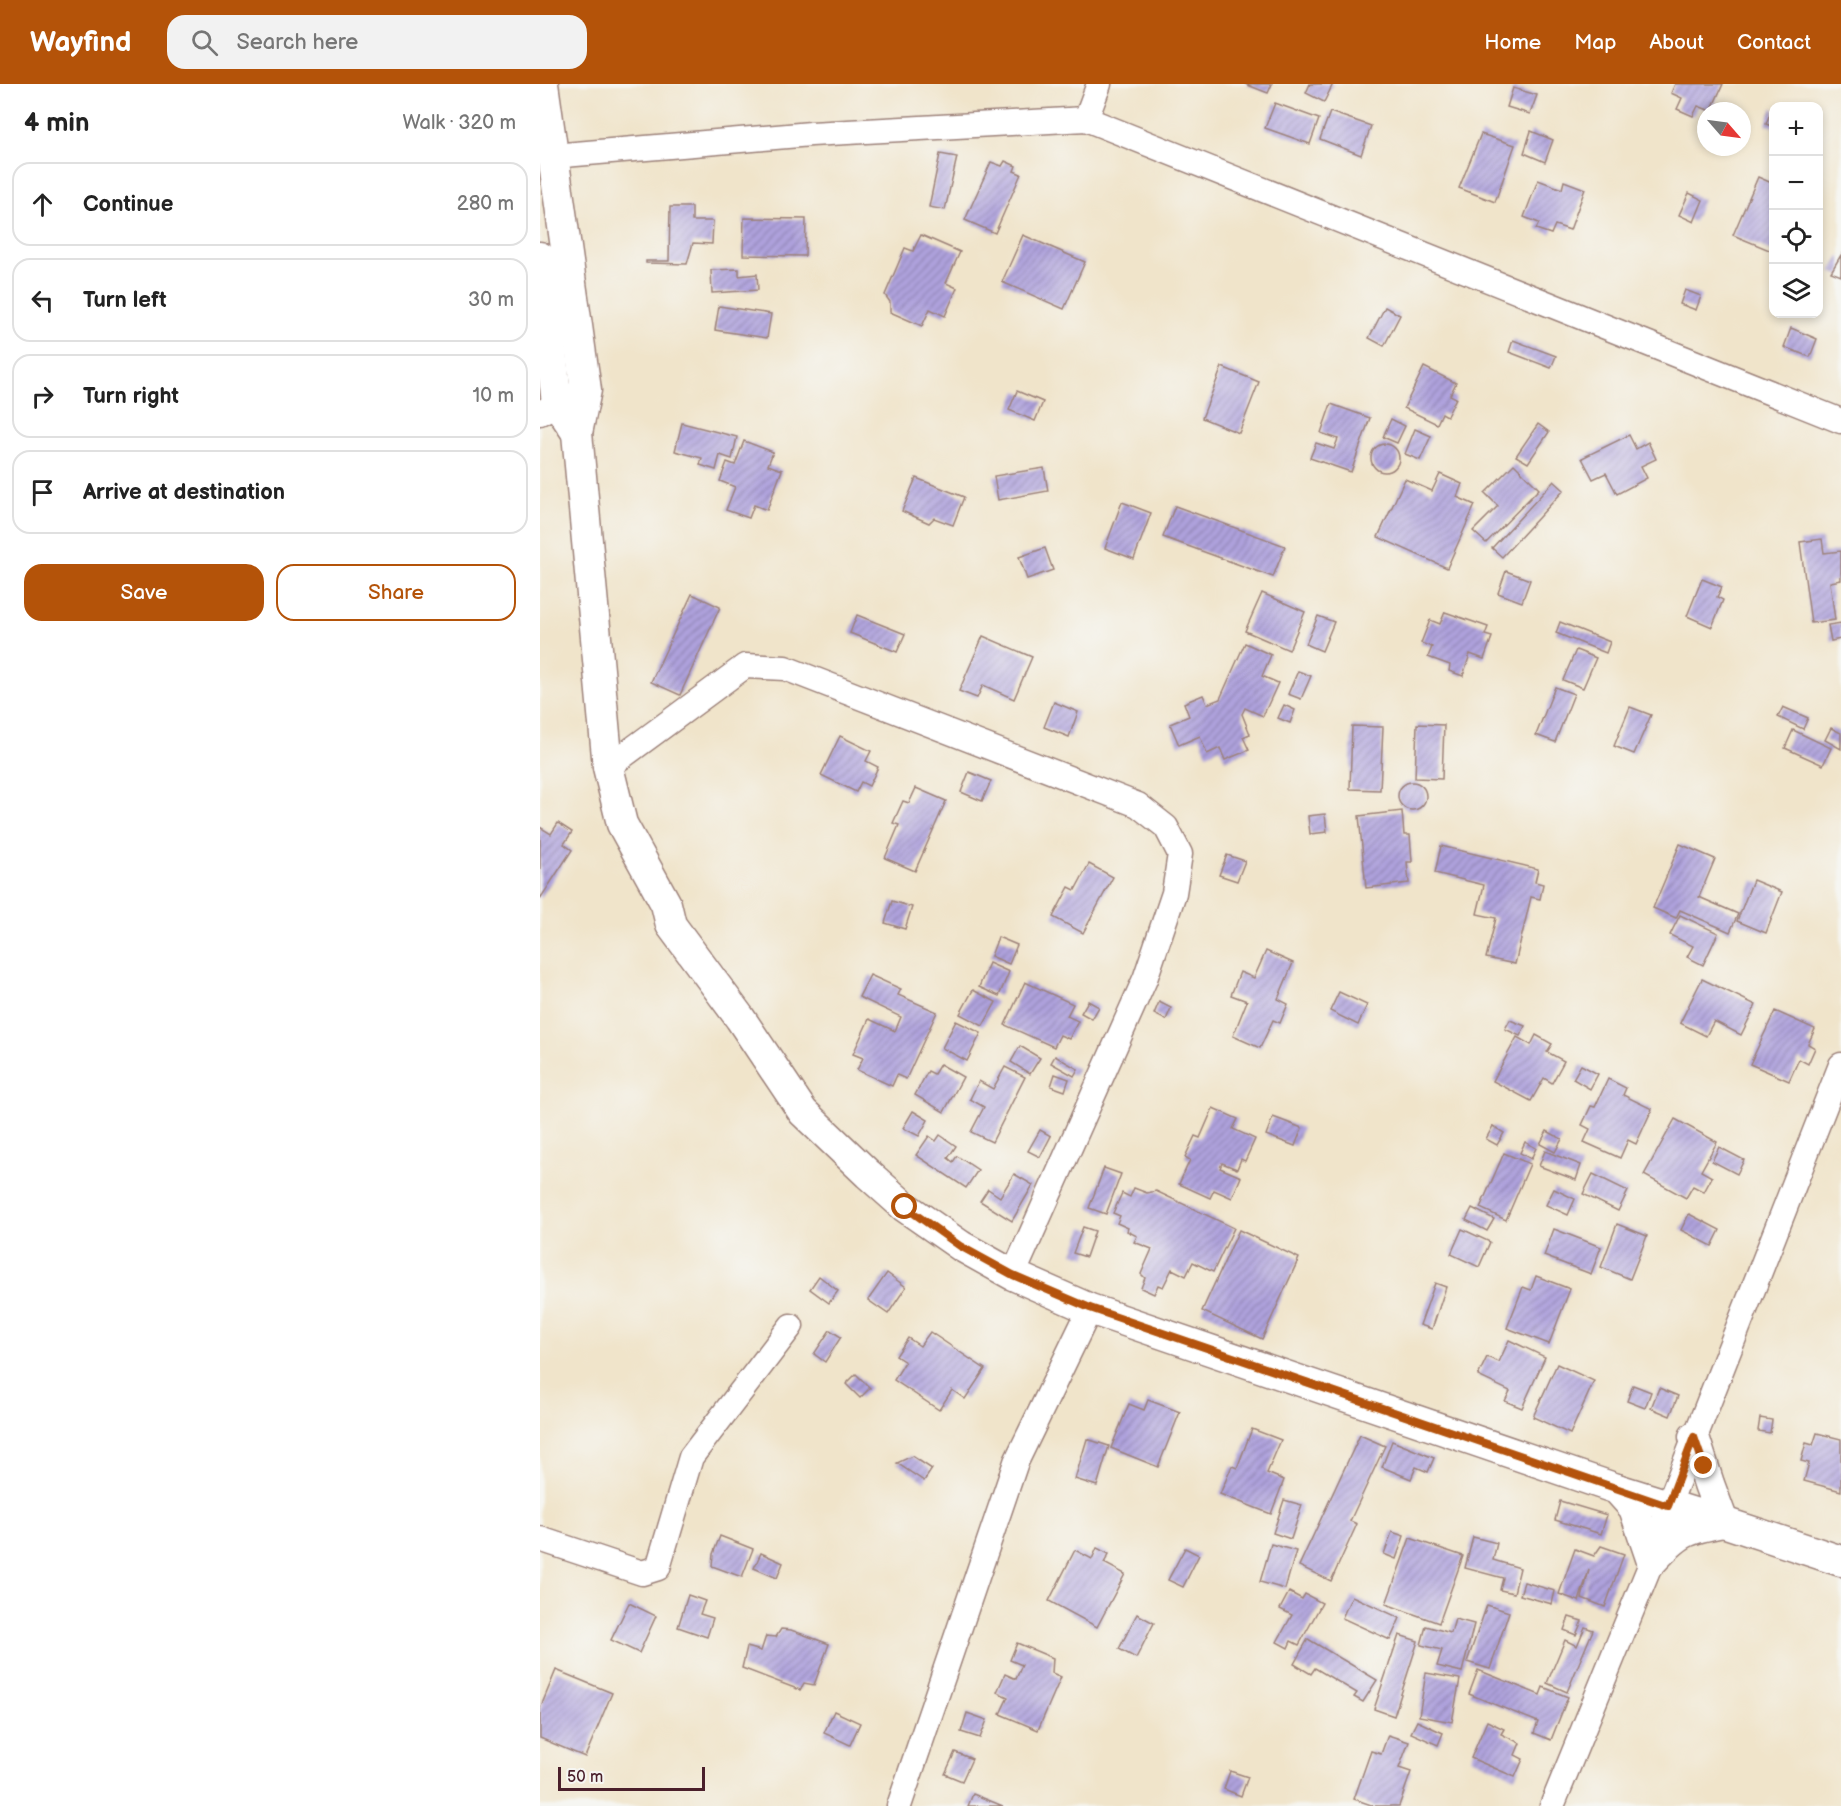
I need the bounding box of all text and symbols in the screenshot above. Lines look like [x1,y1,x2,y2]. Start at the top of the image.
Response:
search box [167,15,587,69]
text: Wayfind [30,26,131,59]
icon: search [188,26,221,59]
text: Search here [236,29,358,56]
text: Home [1484,30,1541,55]
text: Map [1574,30,1616,55]
text: About [1649,30,1704,55]
text: Contact [1737,30,1811,55]
north arrow [1697,102,1751,156]
map controls [1769,102,1823,318]
button: + [1769,102,1823,156]
text: 4 min [24,108,89,139]
text: Walk · 320 m [402,111,516,135]
button: − [1769,156,1823,210]
icon: ahead [26,188,59,221]
text: Continue [83,191,173,218]
text: 280 m [457,192,514,216]
button: locate [1769,210,1823,264]
button: layers [1769,264,1823,318]
icon: left [26,284,59,317]
text: Turn left [83,287,167,314]
text: 30 m [468,288,514,312]
icon: right [26,380,59,413]
text: Turn right [83,383,179,410]
text: 10 m [473,384,514,408]
icon: arrive [26,476,59,509]
text: Arrive at destination [83,479,285,506]
button: Save [24,564,264,621]
button: Share [276,564,516,621]
route start [891,1193,917,1219]
route end [1690,1452,1716,1478]
scale bar [558,1764,705,1792]
text: 50 m [567,1768,603,1787]

